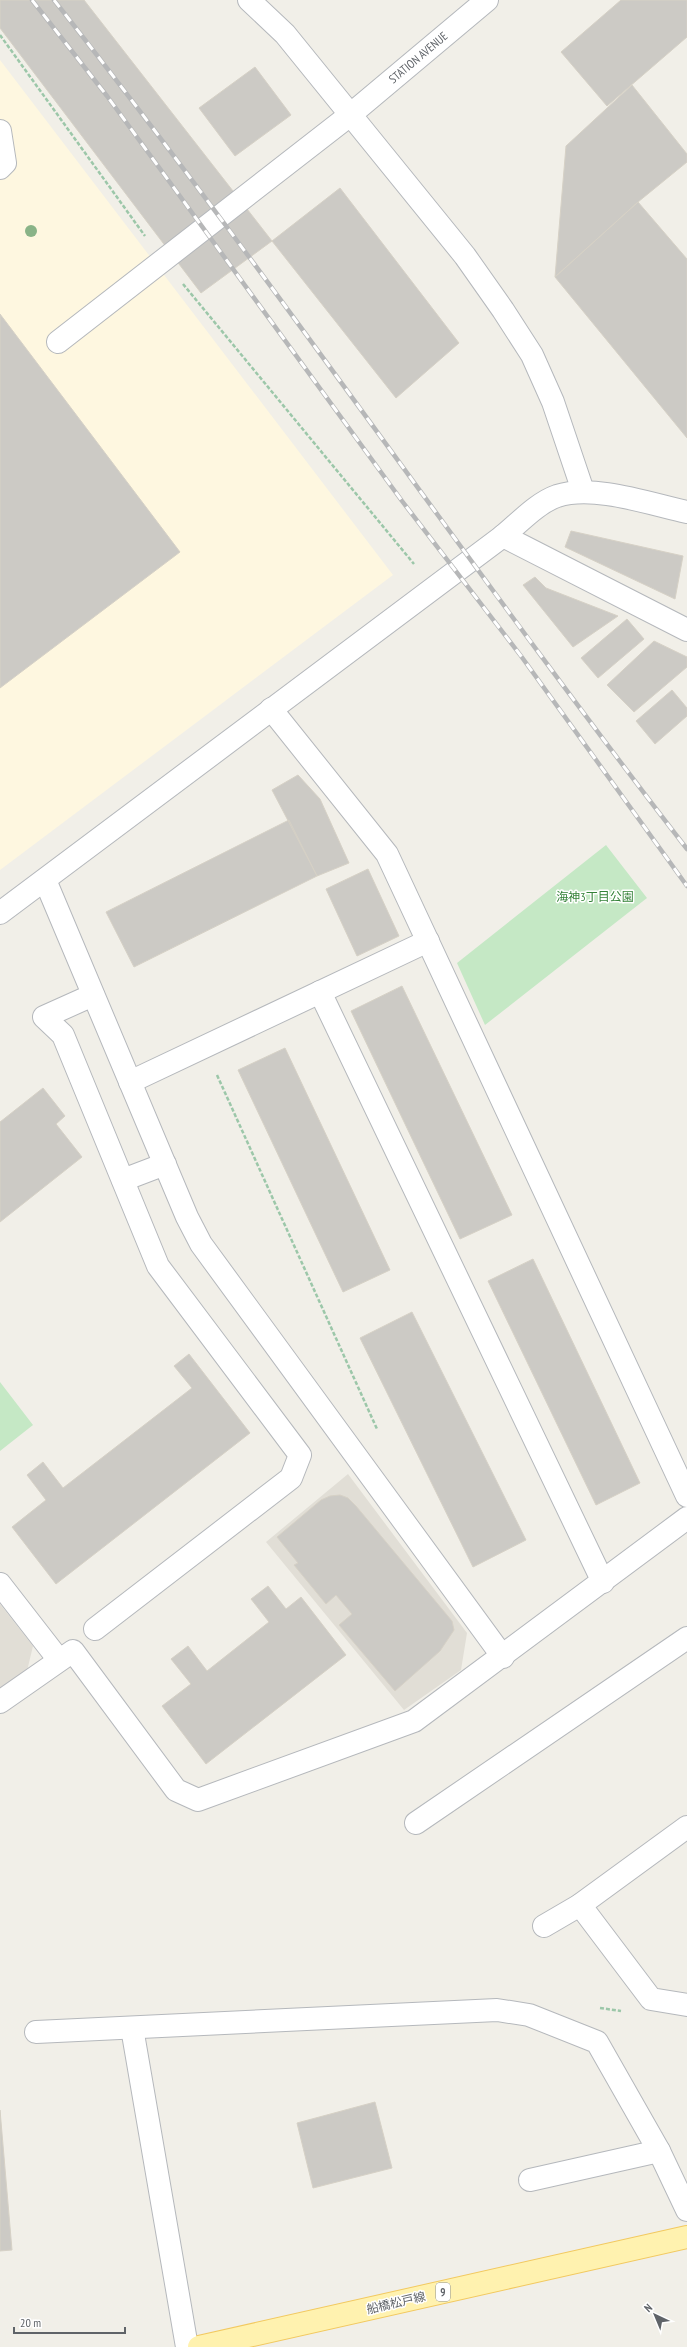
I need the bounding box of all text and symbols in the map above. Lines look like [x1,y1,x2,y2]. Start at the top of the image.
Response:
street label: STATION AVENUE [385,28,450,86]
park label: 海神3丁目公園 [556,889,634,904]
road number: 9 [436,2283,450,2301]
street label: 船橋松戸線 [365,2288,427,2317]
north arrow [635,2295,675,2335]
text: N [641,2301,655,2315]
scale bar [14,2309,125,2335]
text: 20 m [20,2315,41,2330]

